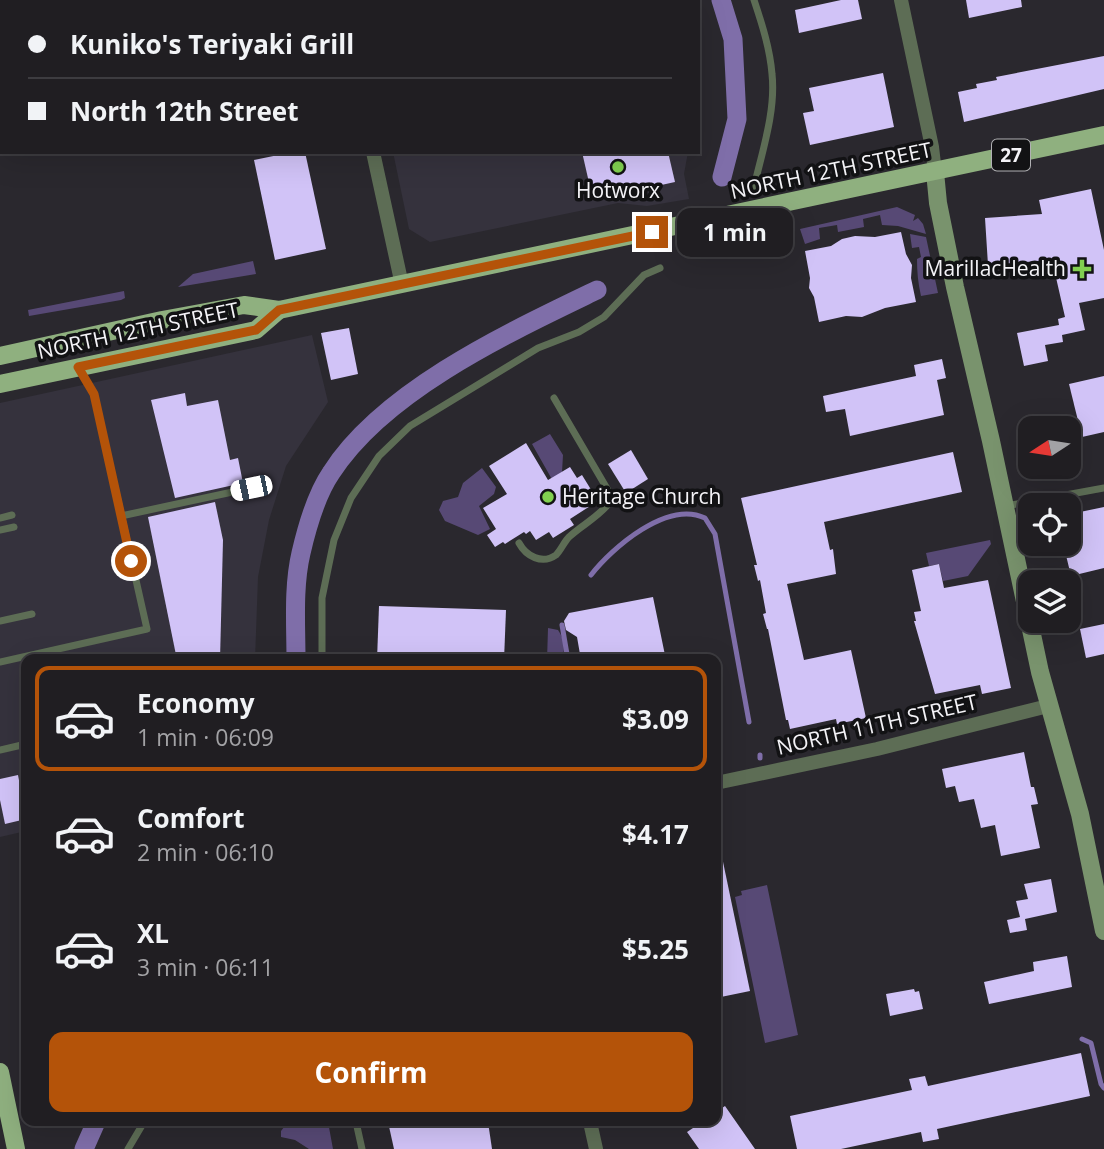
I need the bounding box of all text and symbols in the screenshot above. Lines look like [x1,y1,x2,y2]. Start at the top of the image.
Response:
text: Kuniko's Teriyaki Grill [70,26,354,62]
text: North 12th Street [70,93,298,129]
street label: NORTH 12TH STREET [728,135,934,205]
road number: 27 [992,140,1030,170]
marker: Hotworx [610,159,626,175]
place label: Hotworx [576,176,660,204]
callout: 1 min [676,208,792,256]
route end [636,216,668,248]
text: 1 min [703,216,767,248]
place label: MarillacHealth [925,254,1066,282]
marker: MarillacHealth [1072,259,1092,279]
street label: NORTH 12TH STREET [35,295,241,365]
north arrow [1018,416,1082,480]
map controls [1018,416,1081,633]
car [229,473,274,503]
place label: Heritage Church [562,482,721,510]
marker: Heritage Church [540,489,556,505]
button: locate [1018,493,1081,556]
route start [115,545,147,577]
button: layers [1018,570,1081,633]
text: Economy [137,685,255,721]
icon: car [53,687,116,750]
street label: NORTH 11TH STREET [774,687,980,761]
text: $3.09 [622,701,689,737]
text: 1 min · 06:09 [137,721,274,753]
text: Comfort [137,800,244,836]
icon: car [53,802,116,865]
text: $4.17 [622,816,689,852]
text: 2 min · 06:10 [137,836,274,868]
text: XL [137,915,169,951]
icon: car [53,917,116,980]
text: $5.25 [622,931,689,967]
text: 3 min · 06:11 [137,951,274,983]
button: Confirm [49,1032,693,1112]

